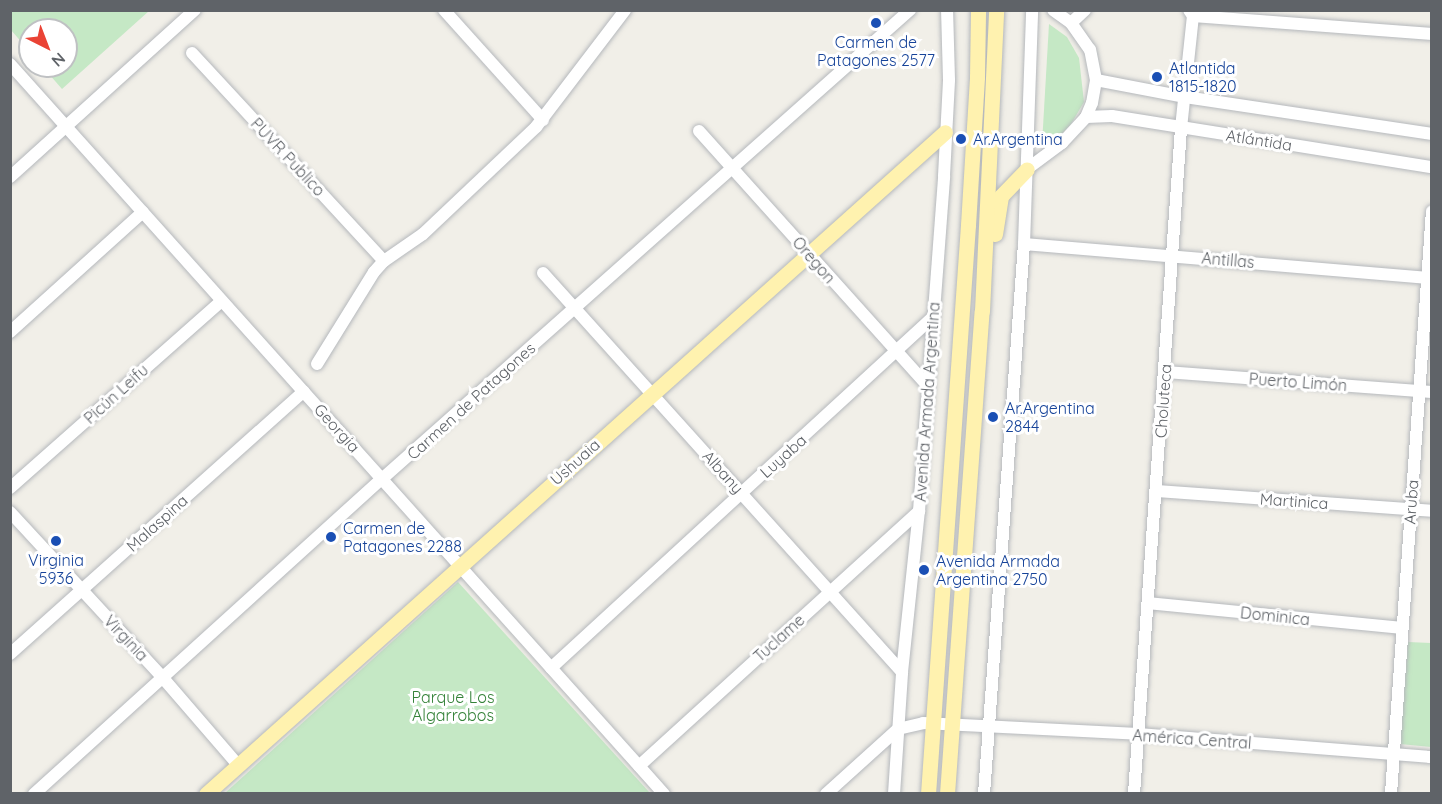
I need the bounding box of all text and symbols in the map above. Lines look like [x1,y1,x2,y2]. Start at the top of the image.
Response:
marker: Carmen de Patagones 2577 [869,16,883,30]
north arrow [18,18,78,78]
place label: Carmen de Patagones 2577 [817,32,935,70]
text: N [48,49,70,71]
place label: Atlantida 1815-1820 [1169,58,1237,96]
marker: Atlantida 1815-1820 [1150,70,1164,84]
street label: PUVR Publico [247,114,329,200]
street label: Atlántida [1225,125,1293,155]
place label: Ar.Argentina [973,129,1063,149]
marker: Ar.Argentina [954,132,968,146]
street label: Oregon [789,233,839,287]
street label: Antillas [1201,248,1255,272]
street label: Avenida Armada Argentina [910,301,944,503]
street label: Carmen de Patagones [403,338,539,464]
street label: Picún Leifu [80,360,152,428]
street label: Choluteca [1151,363,1175,439]
street label: Puerto Limón [1248,369,1348,395]
place label: Ar.Argentina 2844 [1005,398,1095,436]
street label: Georgia [310,400,364,456]
marker: Ar.Argentina 2844 [986,410,1000,424]
street label: Luyaba [756,430,810,482]
street label: Ushuaia [546,435,604,489]
street label: Albany [699,446,747,498]
street label: Aruba [1400,479,1422,525]
street label: Martinica [1259,489,1329,513]
street label: Malaspina [122,490,192,556]
place label: Carmen de Patagones 2288 [343,518,462,556]
marker: Carmen de Patagones 2288 [324,530,338,544]
marker: Virginia 5936 [49,534,63,548]
place label: Virginia 5936 [28,550,84,588]
place label: Avenida Armada Argentina 2750 [936,551,1060,589]
marker: Avenida Armada Argentina 2750 [917,563,931,577]
street label: Dominica [1239,603,1311,629]
street label: Tuclame [749,610,809,666]
street label: Virginia [100,611,152,665]
park label: Parque Los Algarrobos [412,687,494,725]
street label: América Central [1132,725,1252,753]

